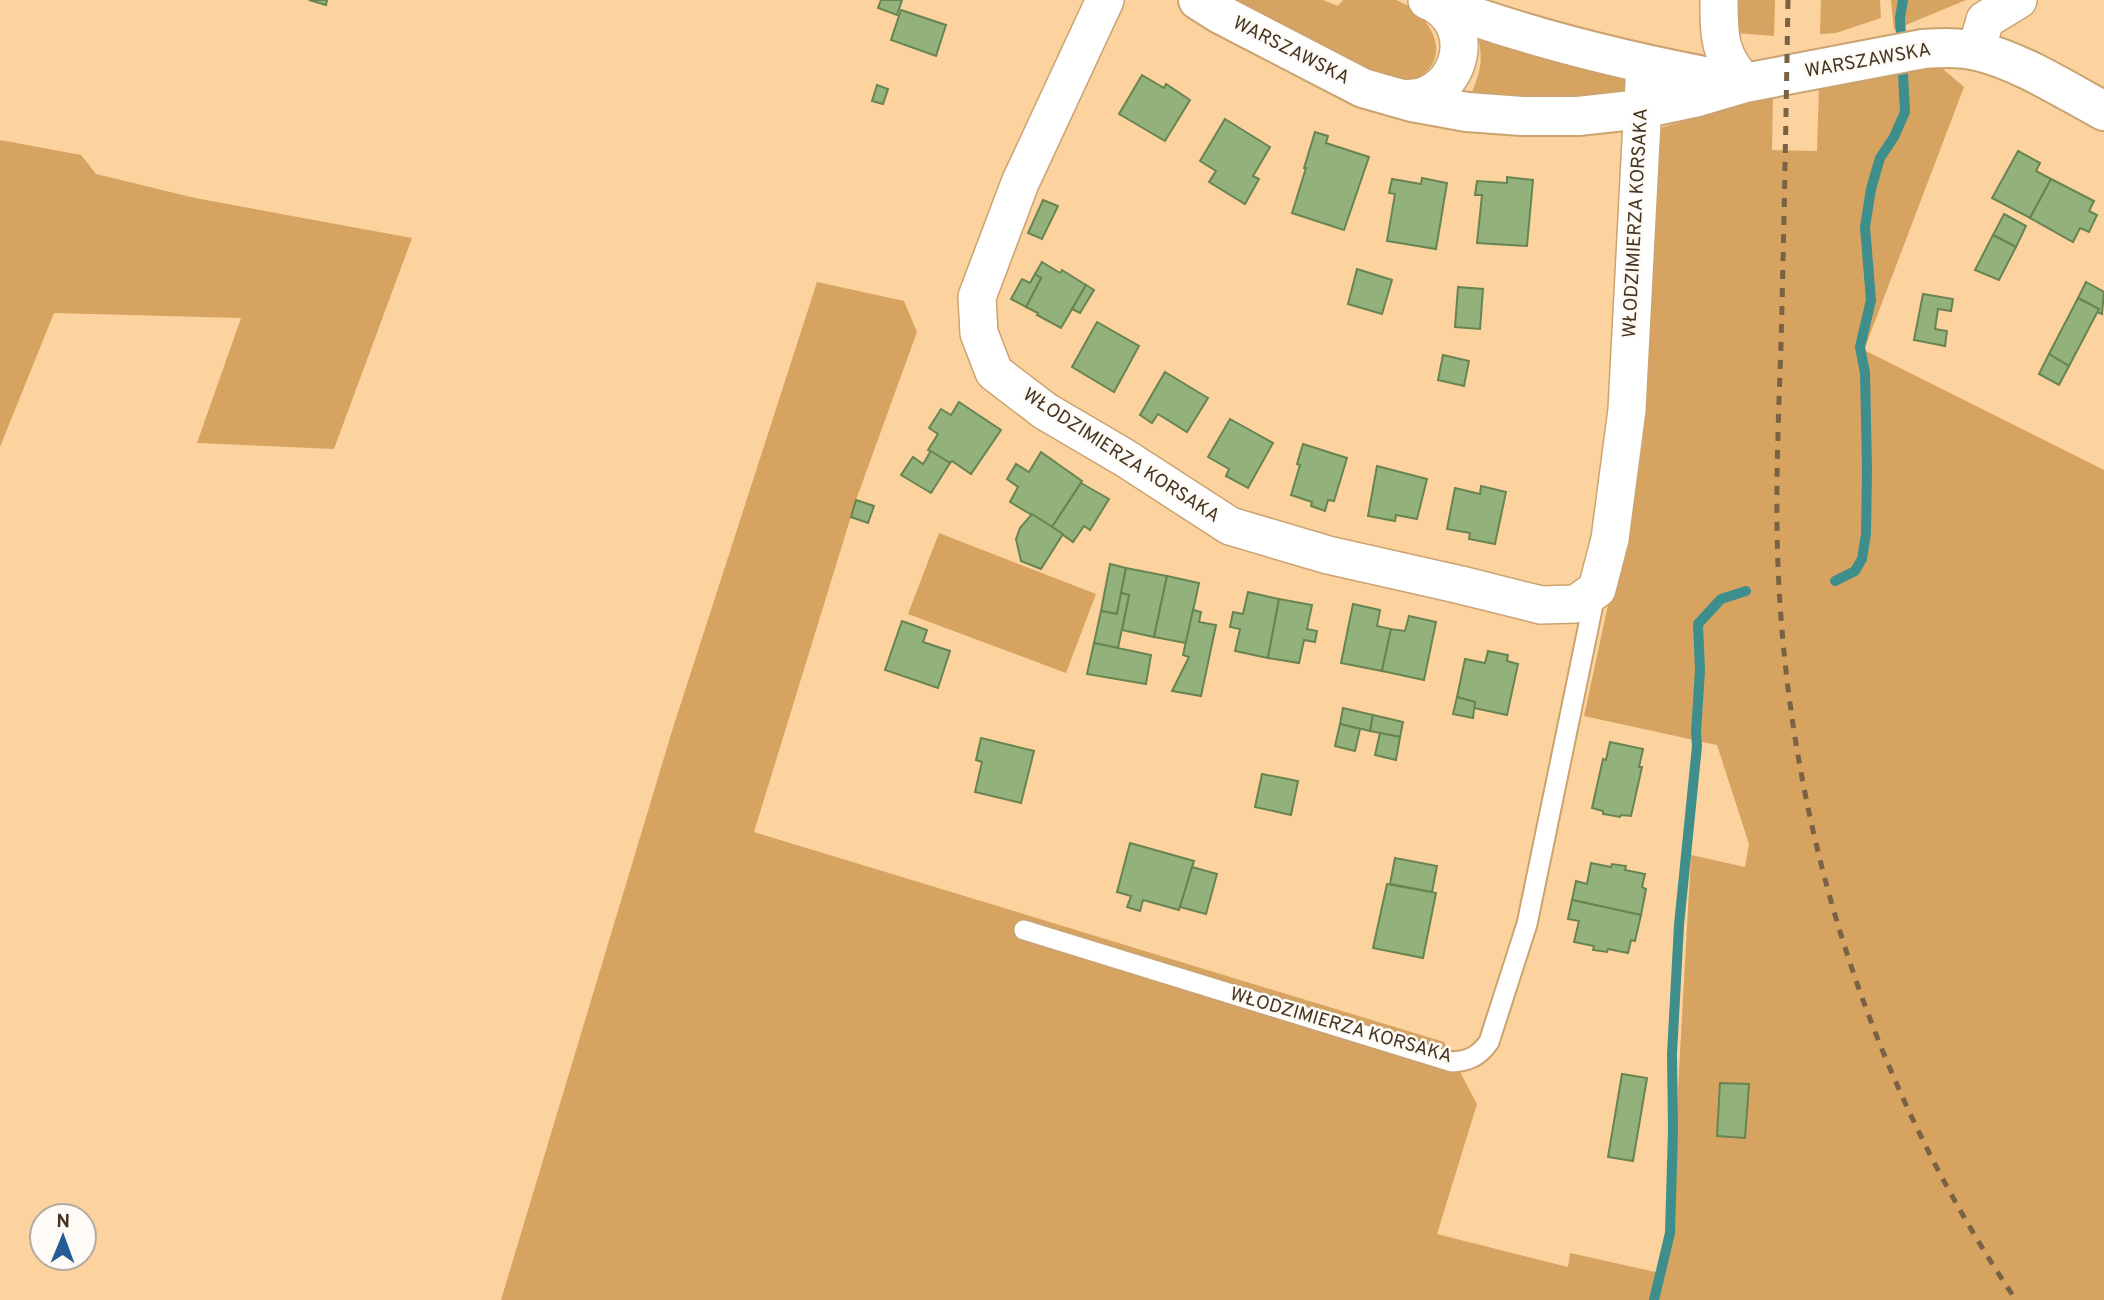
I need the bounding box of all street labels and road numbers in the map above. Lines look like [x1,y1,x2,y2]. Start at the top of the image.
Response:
street label: WARSZAWSKA [1229,11,1353,91]
street label: WARSZAWSKA [1803,38,1933,84]
street label: WŁODZIMIERZA KORSAKA [1618,107,1654,339]
street label: WŁODZIMIERZA KORSAKA [1018,383,1224,529]
street label: WŁODZIMIERZA KORSAKA [1227,983,1455,1069]

